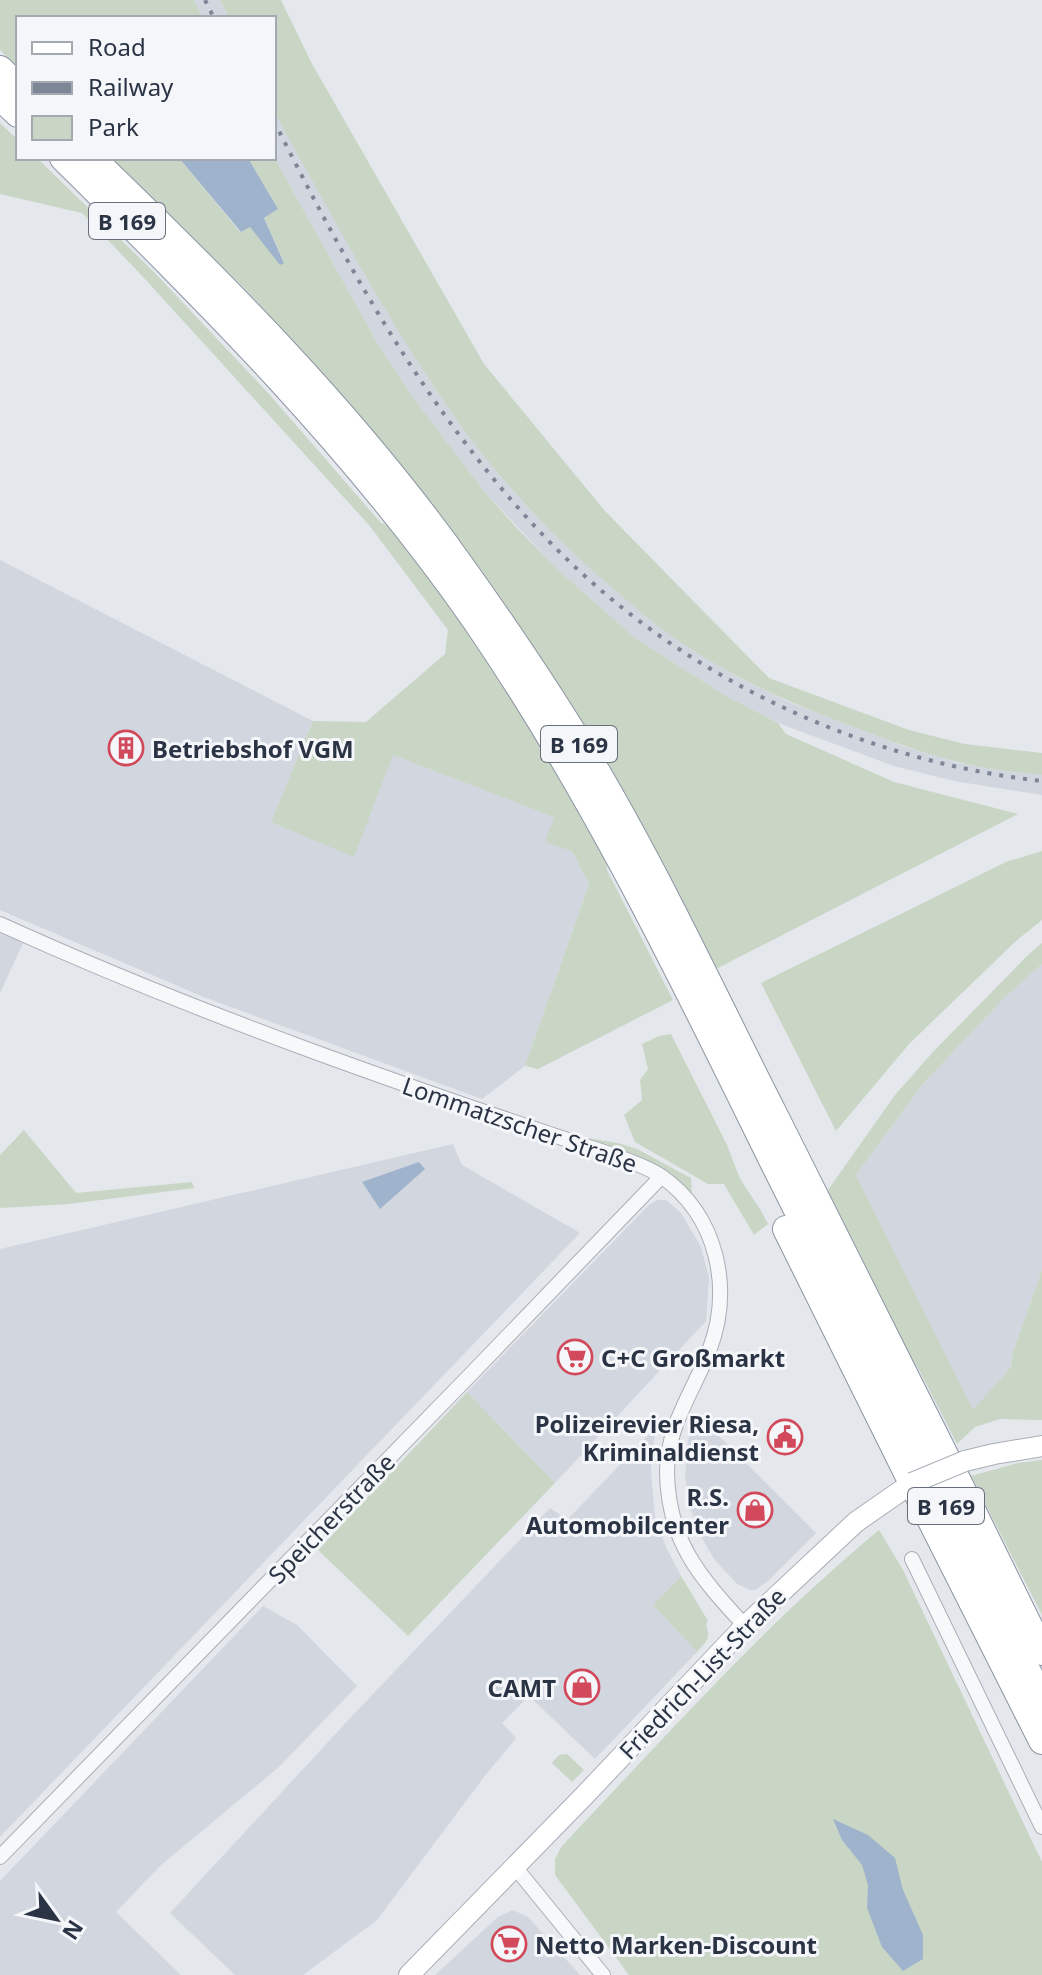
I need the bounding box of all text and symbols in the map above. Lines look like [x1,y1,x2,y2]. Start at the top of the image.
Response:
legend [16,16,276,160]
text: Road [88,30,146,63]
text: Railway [88,70,174,103]
text: Park [88,110,139,143]
road number: B 169 [89,203,165,239]
road number: B 169 [541,726,617,762]
building icon: Betriebshof VGM [107,729,145,767]
place label: Betriebshof VGM [152,732,354,765]
street label: Lommatzscher Straße [398,1068,642,1180]
supermarket icon: C+C Großmarkt [556,1338,594,1376]
place label: C+C Großmarkt [601,1341,785,1374]
place label: Polizeirevier Riesa, Kriminaldienst [535,1407,759,1468]
public building icon: Polizeirevier Riesa, Kriminaldienst [766,1418,804,1456]
street label: Speicherstraße [260,1446,402,1590]
place label: R.S. Automobilcenter [526,1480,729,1541]
road number: B 169 [908,1488,984,1524]
shop icon: R.S. Automobilcenter [736,1491,774,1529]
street label: Friedrich-List-Straße [611,1580,793,1766]
shop icon: CAMT [563,1668,601,1706]
place label: CAMT [488,1671,556,1704]
north arrow [16,1879,96,1959]
text: N [56,1915,91,1946]
supermarket icon: Netto Marken-Discount [490,1925,528,1963]
place label: Netto Marken-Discount [535,1928,817,1961]

